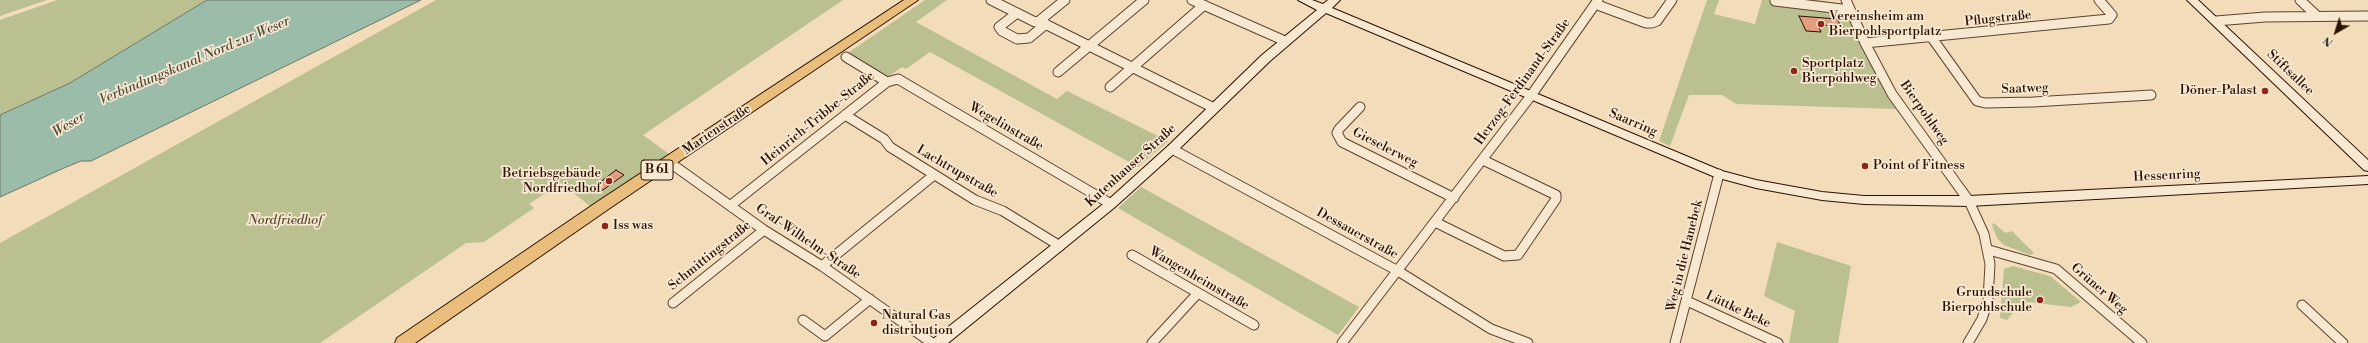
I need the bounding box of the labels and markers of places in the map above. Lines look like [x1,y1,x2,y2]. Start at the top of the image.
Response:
place label: Vereinsheim am Bierpohlsportplatz [1829,9,1941,40]
marker: Vereinsheim am Bierpohlsportplatz [1816,19,1826,29]
place label: Sportplatz Bierpohlweg [1802,56,1877,87]
marker: Sportplatz Bierpohlweg [1789,66,1799,76]
place label: Döner-Palast [2180,83,2257,99]
marker: Döner-Palast [2260,86,2270,96]
place label: Point of Fitness [1873,158,1965,174]
marker: Point of Fitness [1860,161,1870,171]
place label: Betriebsgebäude Nordfriedhof [502,166,601,197]
marker: Betriebsgebäude Nordfriedhof [604,176,614,186]
place label: Iss was [613,218,653,234]
marker: Iss was [600,221,610,231]
place label: Grundschule Bierpohlschule [1942,285,2032,316]
marker: Grundschule Bierpohlschule [2035,295,2045,305]
place label: Natural Gas distribution [882,308,953,339]
marker: Natural Gas distribution [869,318,879,328]

